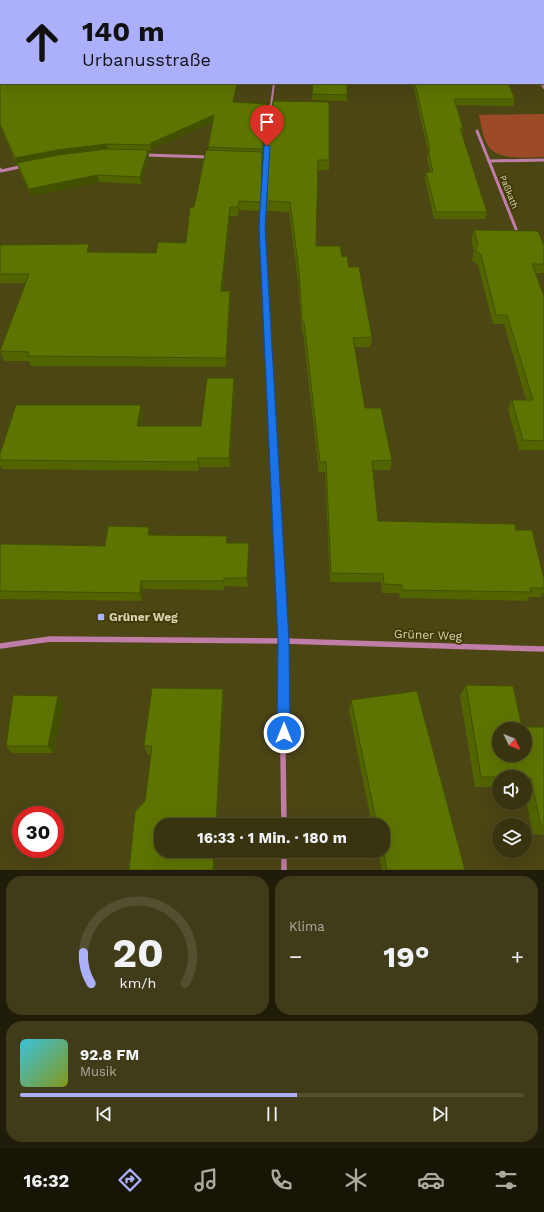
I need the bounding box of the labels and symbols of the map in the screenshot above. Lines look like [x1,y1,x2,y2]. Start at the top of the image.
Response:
pin [250,105,284,146]
street label: Paßkath [498,174,520,210]
place label: Grüner Weg [109,610,178,624]
marker: Grüner Weg [96,612,106,622]
street label: Grüner Weg [394,627,463,643]
position arrow [263,712,305,754]
north arrow [492,722,532,762]
speed limit sign: 30 [12,806,64,858]

